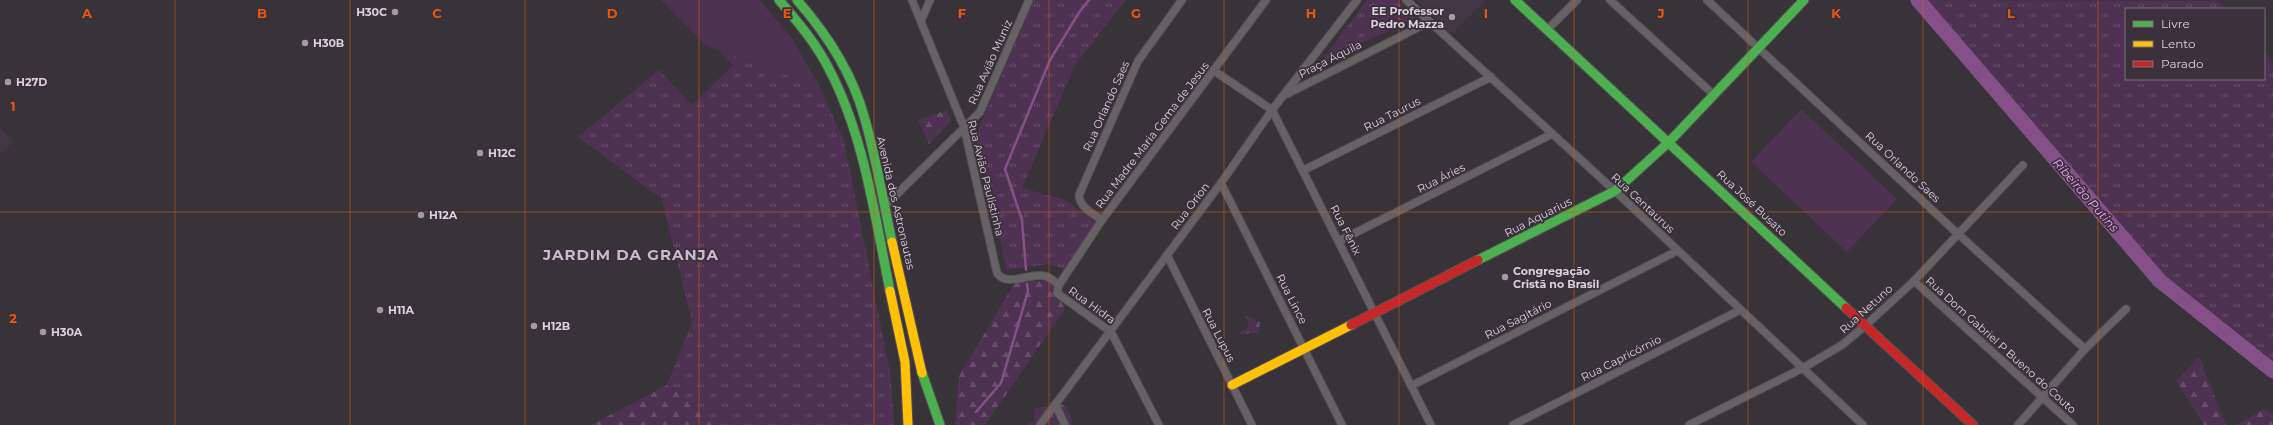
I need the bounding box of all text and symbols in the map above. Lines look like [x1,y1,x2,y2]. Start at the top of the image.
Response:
place label: EE Professor Pedro Mazza [1371,4,1444,31]
text: A [81,5,93,21]
text: B [257,5,267,21]
place label: H30C [356,5,387,19]
text: C [432,5,442,21]
text: D [607,5,618,21]
text: E [783,5,792,21]
text: F [958,5,966,21]
text: G [1131,5,1141,21]
text: H [1306,5,1316,21]
text: I [1484,5,1488,21]
text: J [1656,5,1665,21]
text: K [1831,5,1841,21]
text: L [2007,5,2015,21]
marker: H30C [390,7,400,17]
legend [2125,8,2265,80]
marker: EE Professor Pedro Mazza [1447,12,1457,22]
text: Livre [2161,16,2190,31]
street label: Rua Avião Muniz [965,17,1015,107]
place label: H30B [313,36,344,50]
text: Lento [2161,36,2196,51]
street label: Praça Áquila [1296,37,1364,81]
marker: H30B [300,38,310,48]
text: Parado [2161,56,2204,71]
street label: Rua Orlando Saes [1080,58,1133,153]
street label: Rua Madre Maria Gema de Jesus [1092,58,1212,211]
place label: H27D [16,75,47,89]
marker: H27D [3,77,13,87]
street label: Rua Taurus [1361,93,1423,134]
text: 1 [10,98,16,114]
street label: Rua Avião Paulistinha [965,118,1007,238]
street label: Rua Orlando Saes [1863,129,1944,206]
street label: Avenida dos Astronautas [874,135,918,272]
place label: H12C [488,146,516,160]
marker: H12C [475,148,485,158]
water label: Ribeirão Putins [2050,155,2122,235]
street label: Rua Áries [1415,160,1468,196]
street label: Rua José Busato [1714,167,1790,239]
street label: Rua Centaurus [1608,170,1678,236]
street label: Rua Orion [1168,180,1212,232]
street label: Rua Aquarius [1502,194,1575,240]
street label: Rua Fênix [1327,203,1365,258]
place label: H12A [429,208,458,222]
marker: H12A [416,210,426,220]
district label: JARDIM DA GRANJA [542,245,719,264]
place label: Congregação Cristã no Brasil [1513,264,1599,291]
street label: Rua Lince [1273,272,1311,327]
marker: Congregação Cristã no Brasil [1500,272,1510,282]
street label: Rua Dom Gabriel P Bueno do Couto [1923,274,2079,417]
street label: Rua Netuno [1837,281,1895,336]
street label: Rua Hidra [1066,283,1118,327]
street label: Rua Sagitário [1482,296,1554,342]
place label: H11A [388,303,415,317]
marker: H11A [375,305,385,315]
street label: Rua Lupus [1199,306,1239,365]
text: 2 [9,310,17,326]
place label: H12B [542,319,570,333]
marker: H12B [529,321,539,331]
place label: H30A [51,325,83,339]
marker: H30A [38,327,48,337]
street label: Rua Capricórnio [1578,332,1664,384]

